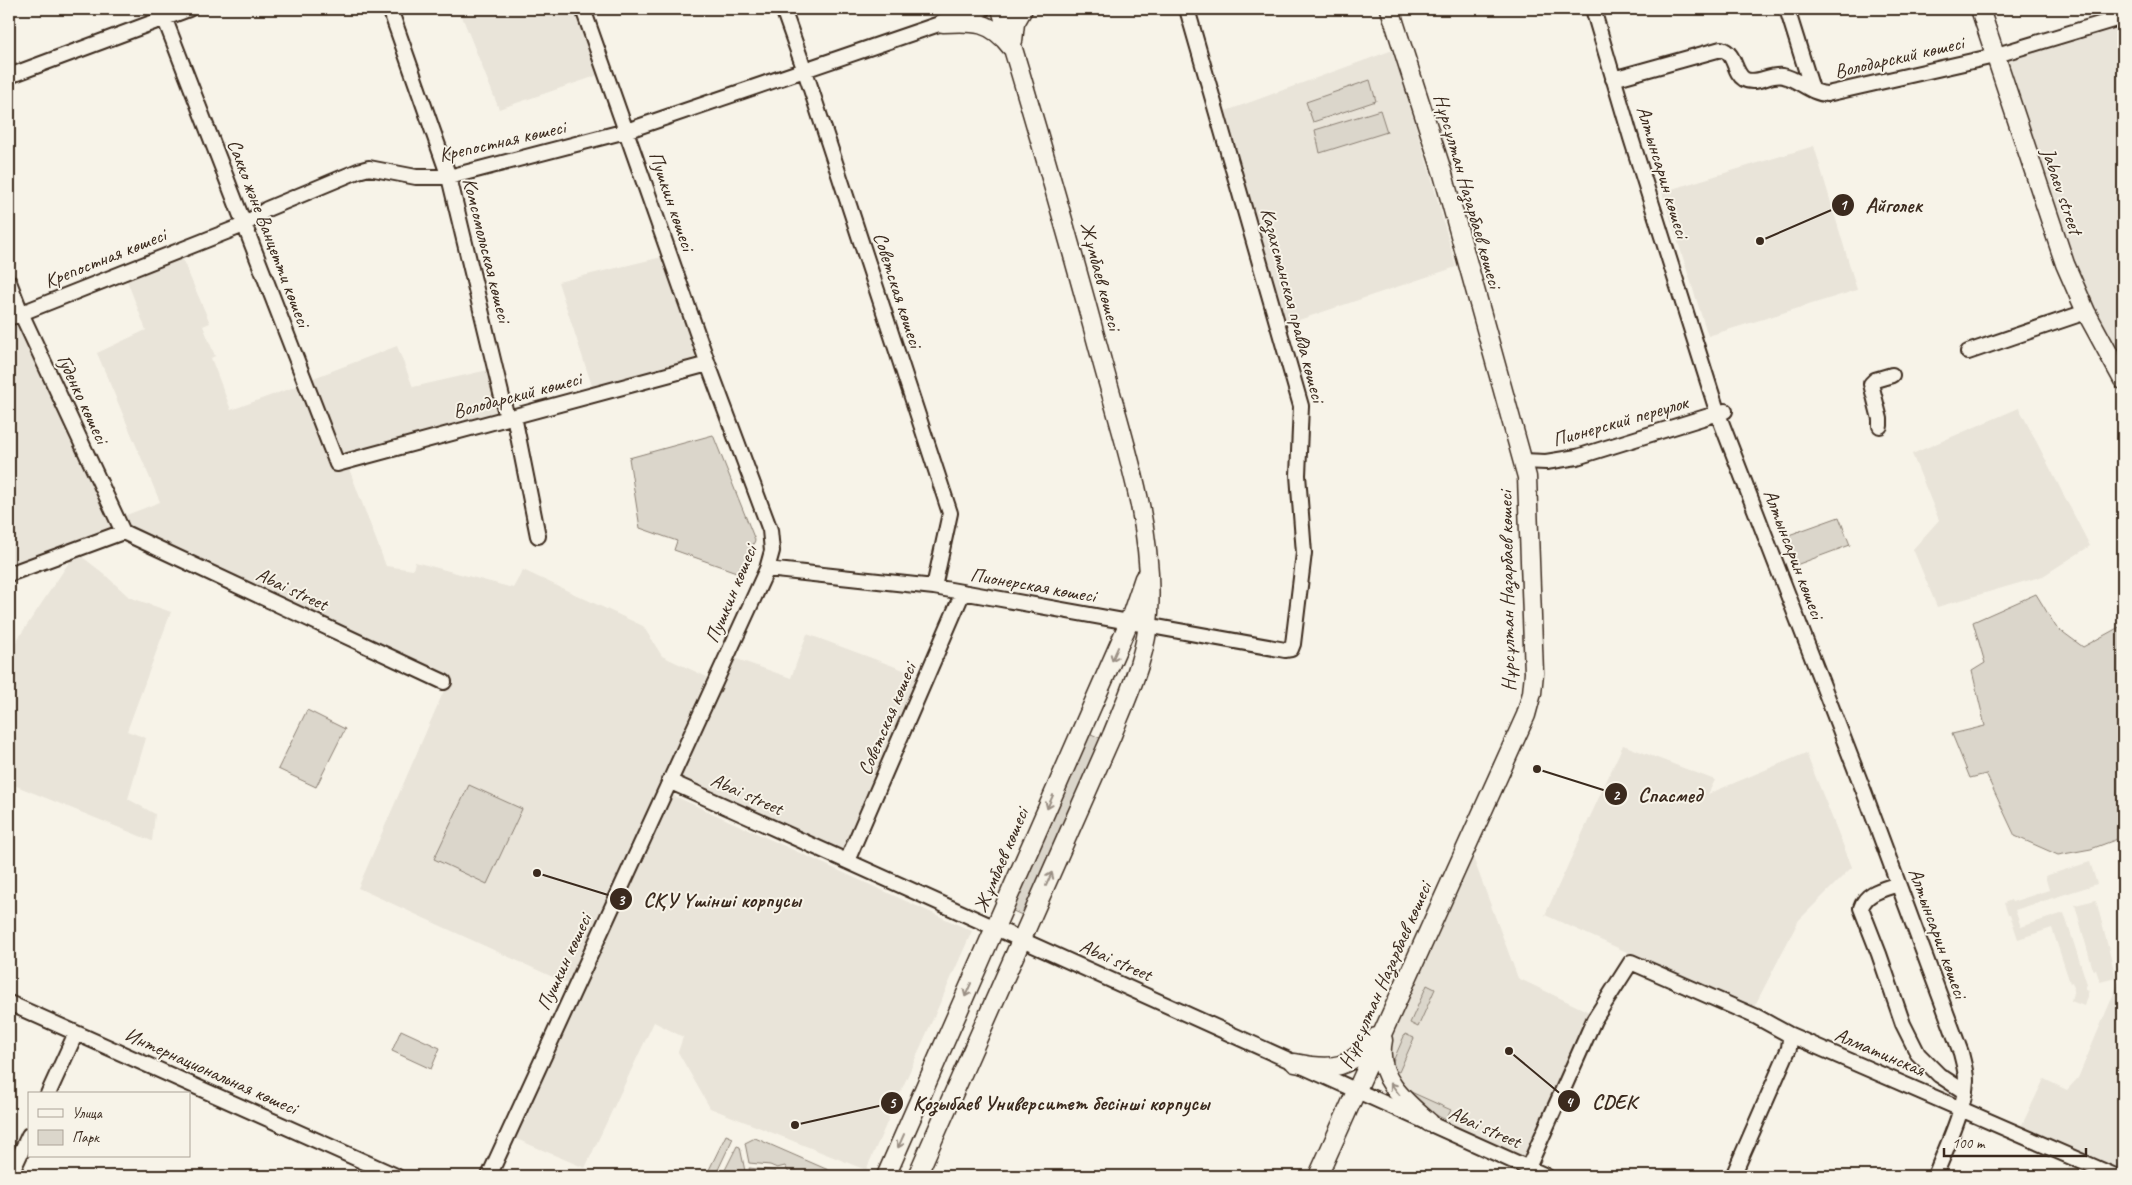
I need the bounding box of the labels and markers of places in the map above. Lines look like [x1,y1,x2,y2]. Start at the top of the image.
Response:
callout: Айголек [1831,187,1933,223]
callout: Спасмед [1603,776,1712,812]
callout: СҚУ Үшінші корпусы [608,881,811,917]
callout: CDEK [1557,1083,1646,1119]
callout: Қозыбаев Университет бесінші корпусы [879,1085,1218,1121]

